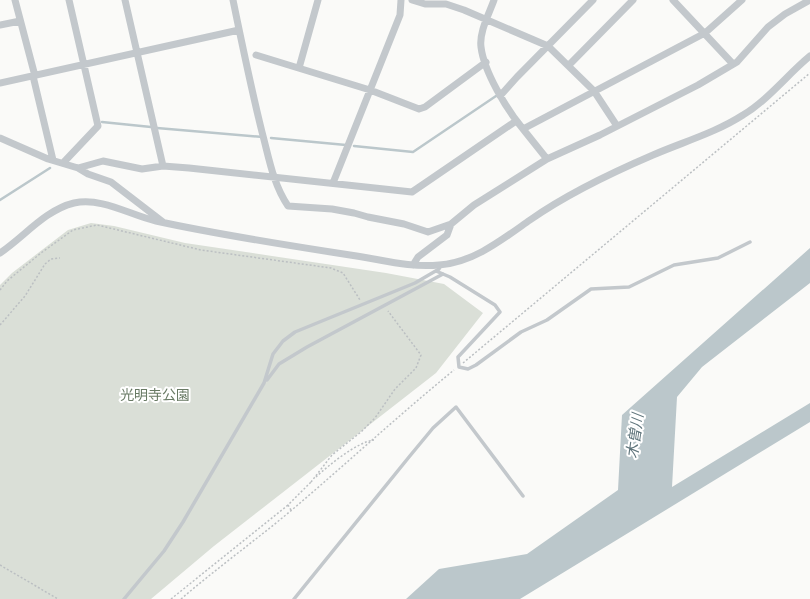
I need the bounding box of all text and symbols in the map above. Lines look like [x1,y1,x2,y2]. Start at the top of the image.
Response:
park label: 光明寺公園 [120,387,190,404]
water label: 木曽川 [623,410,647,460]

